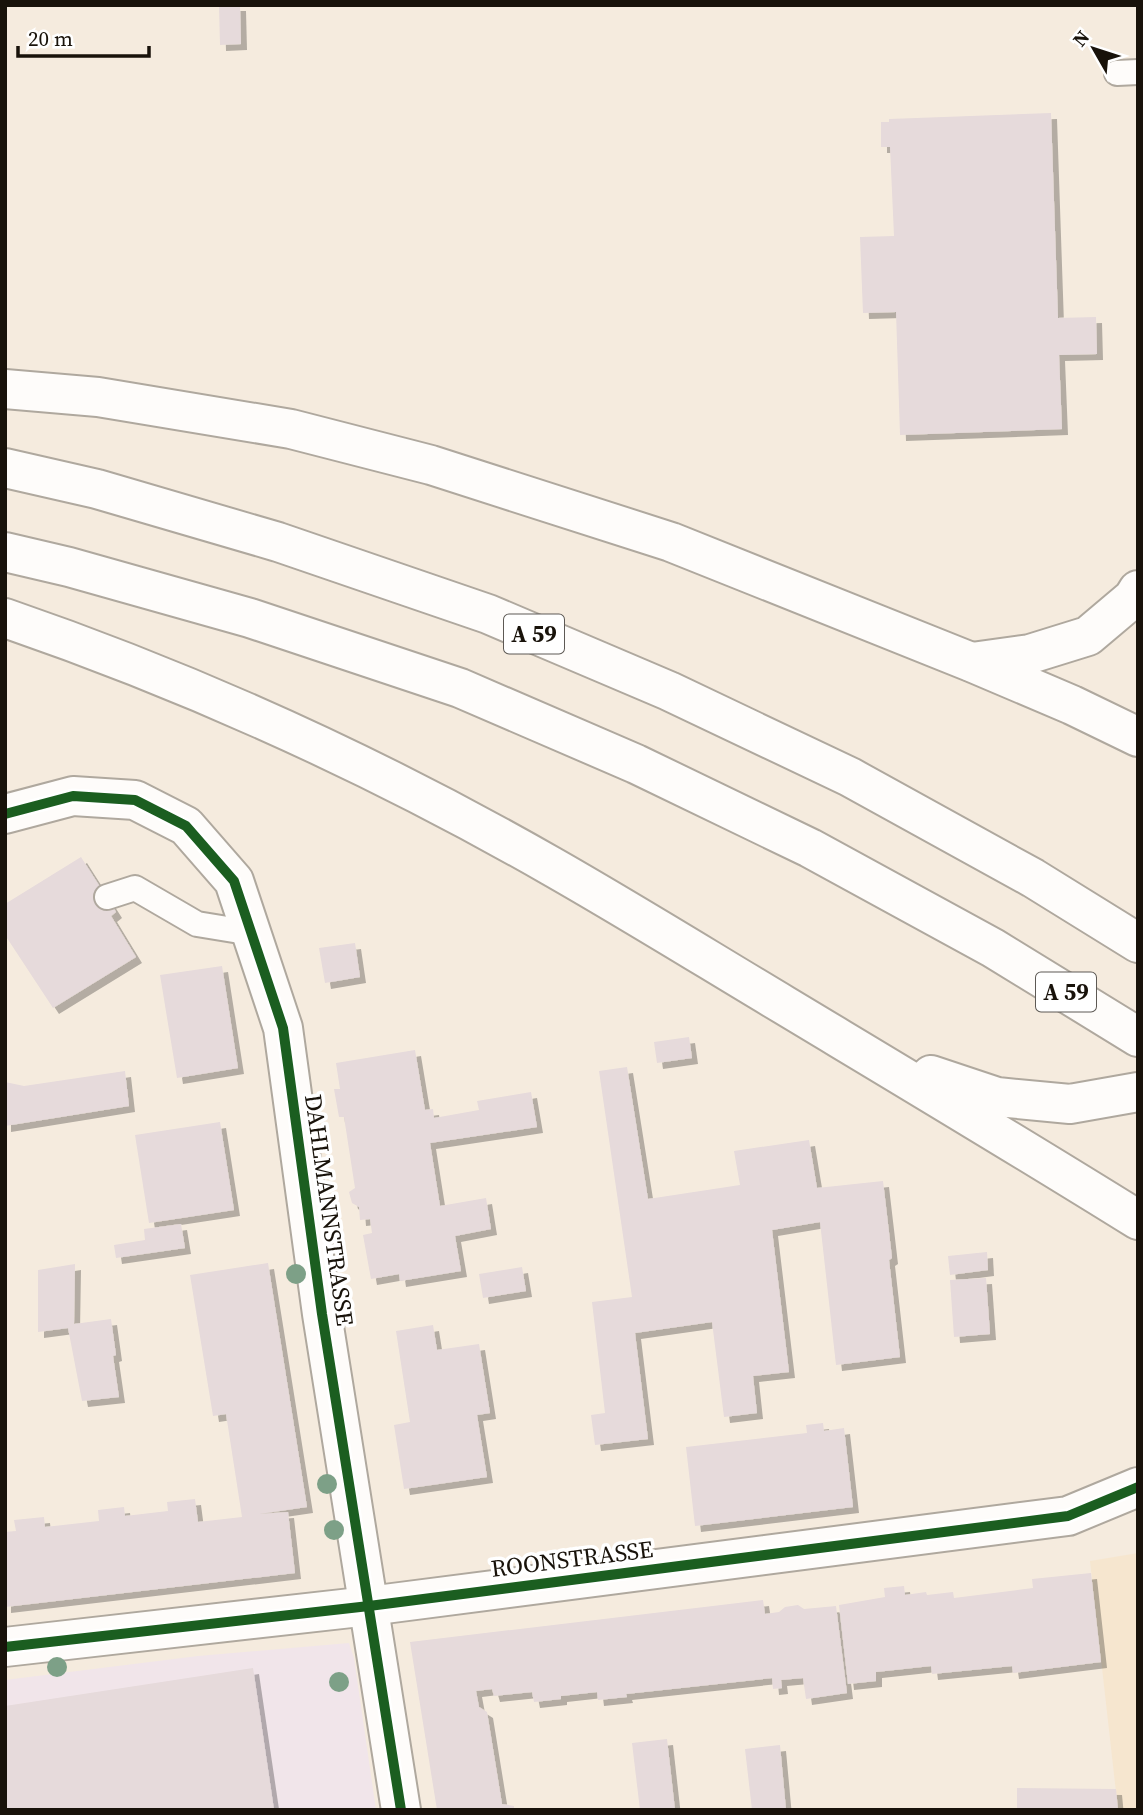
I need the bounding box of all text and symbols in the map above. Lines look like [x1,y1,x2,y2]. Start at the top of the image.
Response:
scale bar [18,14,149,58]
north arrow [1059,14,1129,84]
text: 20 m [28,24,73,53]
text: N [1066,25,1095,52]
road number: A 59 [504,614,564,654]
road number: A 59 [1036,973,1096,1012]
street label: DAHLMANNSTRASSE [297,1092,362,1328]
street label: ROONSTRASSE [489,1532,655,1585]

